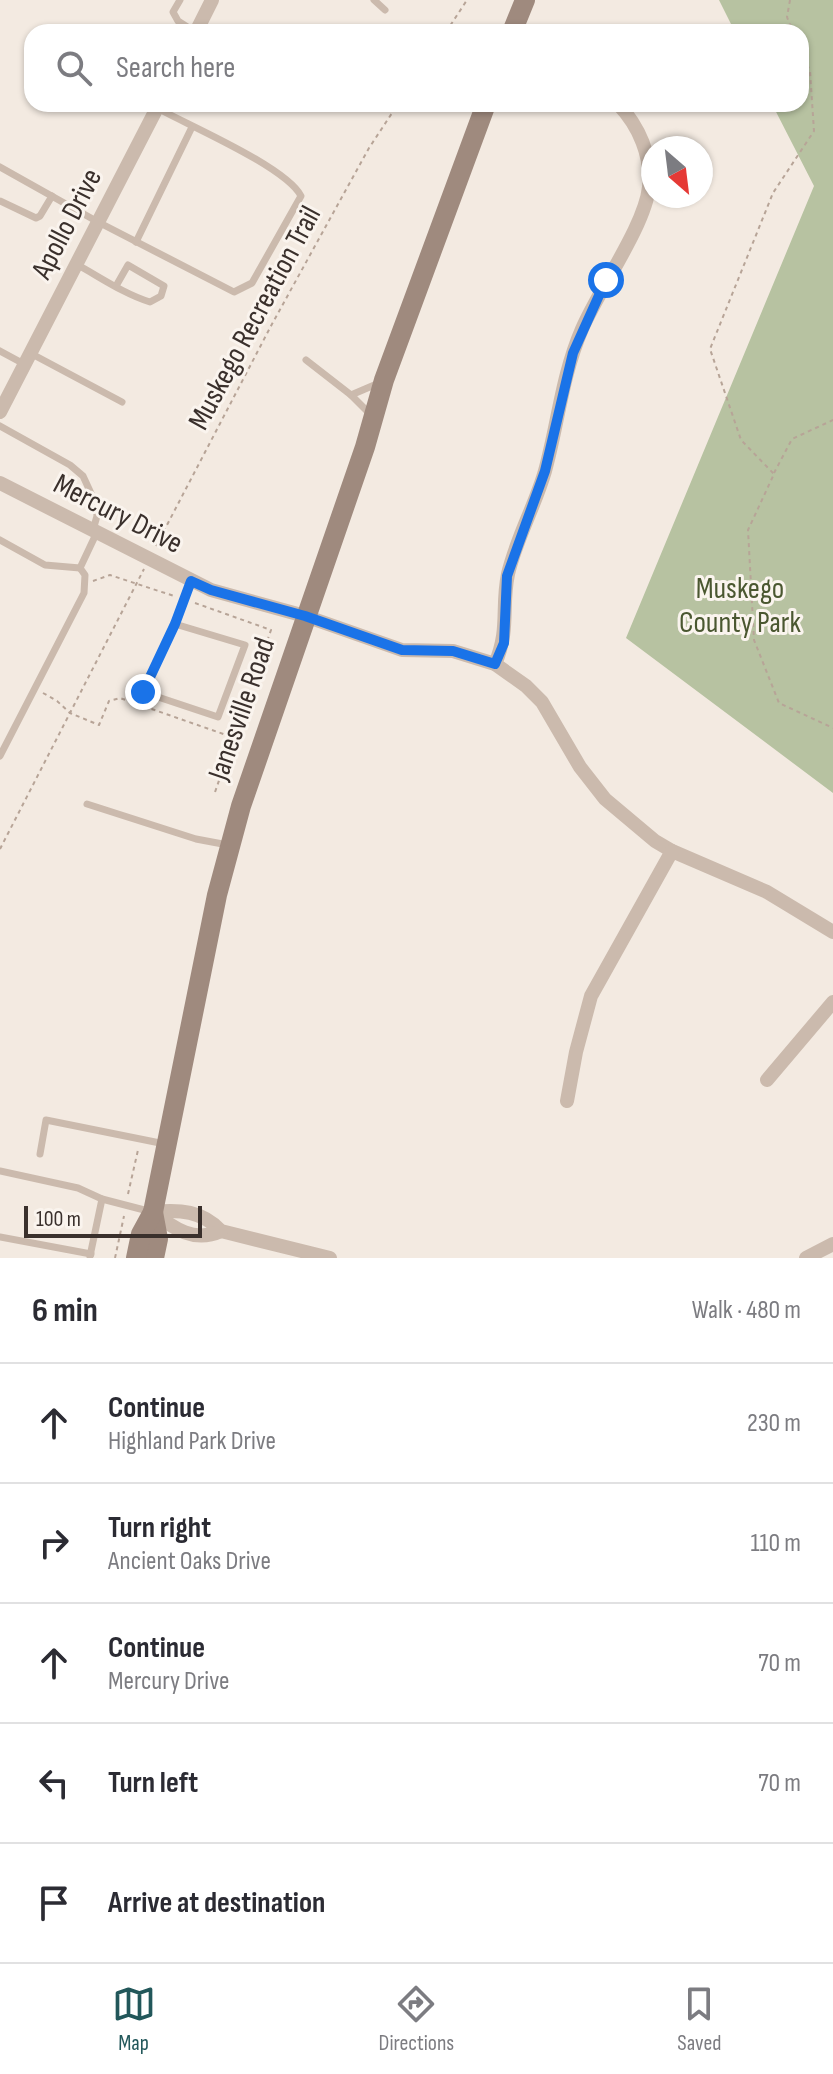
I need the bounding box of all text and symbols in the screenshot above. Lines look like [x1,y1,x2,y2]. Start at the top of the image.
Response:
search box [24,24,809,112]
icon: search [52,46,96,90]
text: Search here [116,50,235,86]
north arrow [641,136,713,208]
street label: Apollo Drive [23,163,110,286]
street label: Muskego Recreation Trail [181,200,329,436]
route start [588,262,624,298]
street label: Mercury Drive [47,466,189,562]
park label: Muskego County Park [679,571,801,641]
street label: Janesville Road [200,633,283,786]
route end [125,674,161,710]
scale bar [24,1202,202,1238]
text: 100 m [36,1206,81,1233]
text: 6 min [32,1290,98,1331]
text: Walk · 480 m [692,1295,801,1326]
text: Continue [108,1390,205,1426]
icon: ahead [32,1401,76,1445]
text: 230 m [747,1408,801,1439]
text: Highland Park Drive [108,1426,276,1457]
text: Turn right [108,1510,211,1546]
icon: right [32,1521,76,1565]
text: 110 m [750,1528,801,1559]
text: Ancient Oaks Drive [108,1546,271,1577]
text: Continue [108,1630,205,1666]
icon: ahead [32,1641,76,1685]
text: 70 m [758,1648,801,1679]
text: Mercury Drive [108,1666,229,1697]
icon: left [32,1761,76,1805]
text: Turn left [108,1765,198,1801]
text: 70 m [758,1768,801,1799]
icon: arrive [32,1881,76,1925]
text: Arrive at destination [108,1885,325,1921]
tab: Map [112,1982,156,2057]
tab: Directions [379,1982,454,2057]
tab: Saved [677,1982,721,2057]

